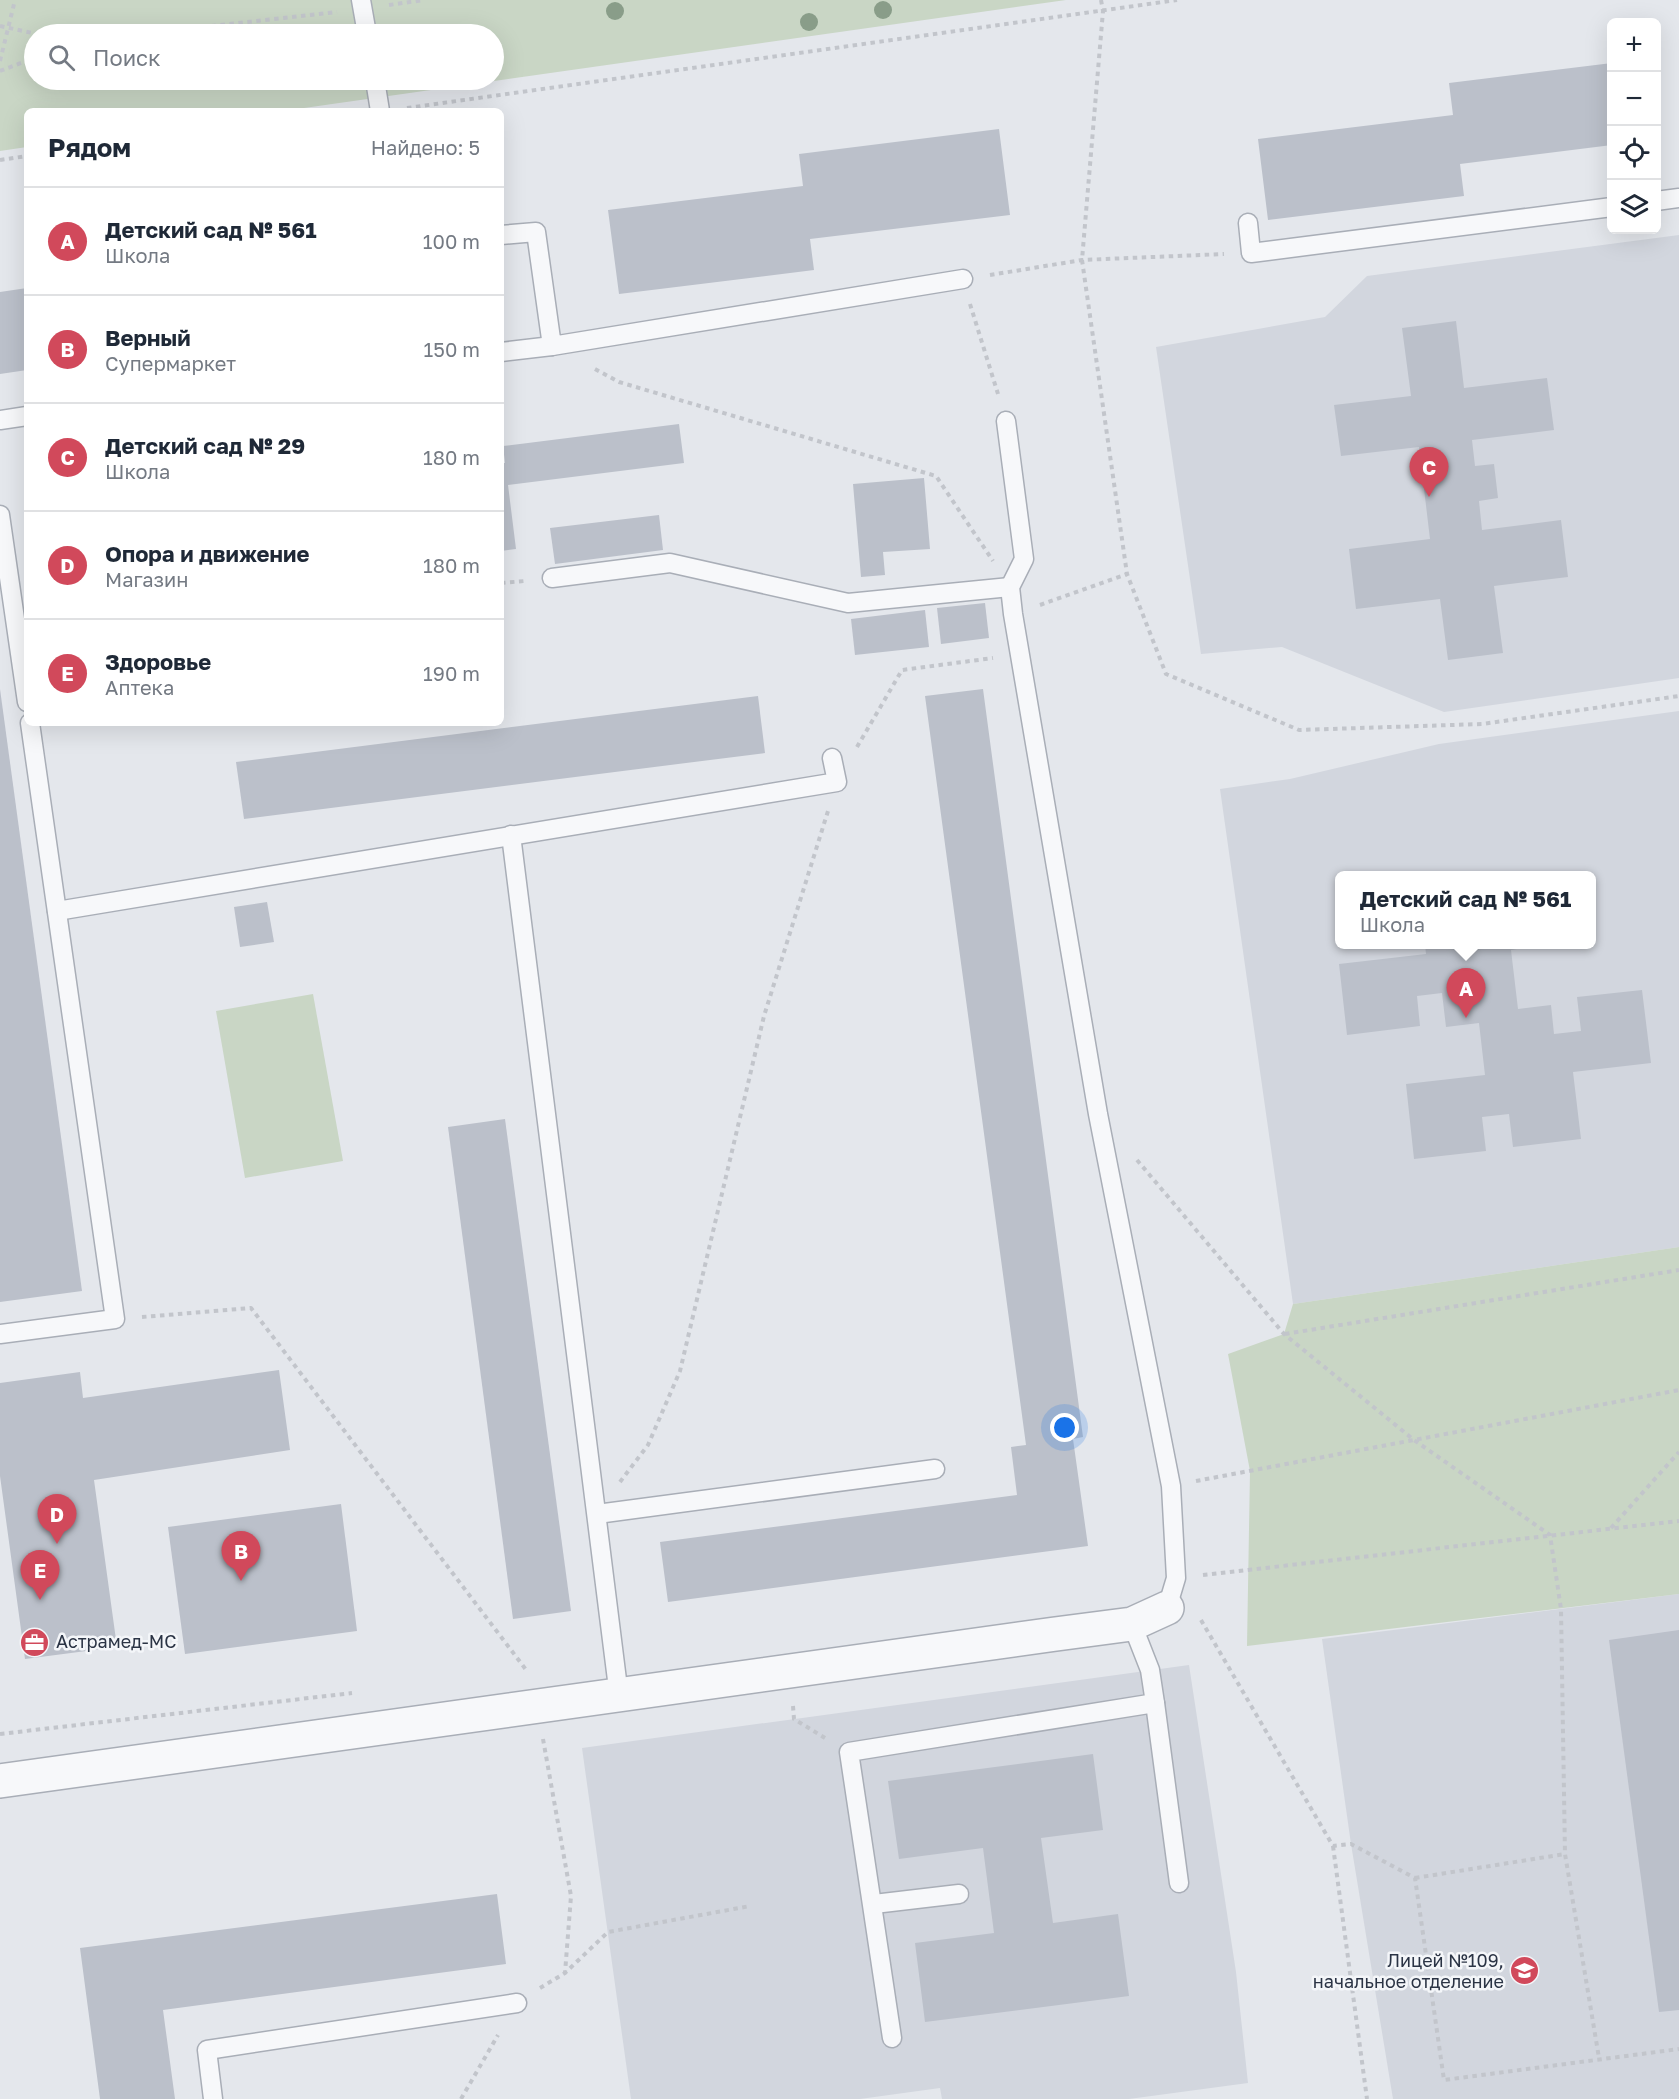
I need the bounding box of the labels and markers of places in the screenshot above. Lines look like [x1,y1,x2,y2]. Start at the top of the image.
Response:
pin: C [1410,448,1448,497]
pin: A [1446,968,1486,1018]
pin: D [38,1494,76,1544]
pin: B [222,1532,260,1581]
pin: E [20,1550,60,1600]
office icon: Астрамед-МС [19,1626,51,1658]
place label: Астрамед-МС [56,1630,176,1652]
place label: Лицей №109, начальное отделение [1313,1949,1504,1992]
school or university icon: Лицей №109, начальное отделение [1509,1955,1541,1987]

